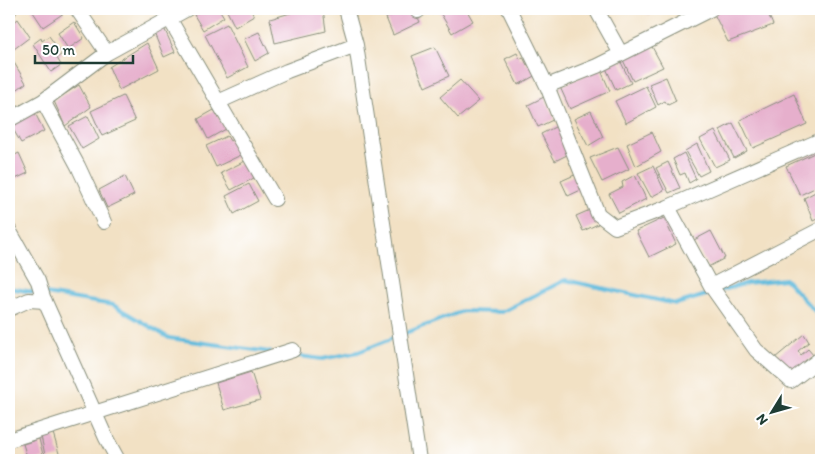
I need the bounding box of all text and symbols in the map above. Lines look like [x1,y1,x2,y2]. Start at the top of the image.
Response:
scale bar [35,32,132,64]
text: 50 m [42,41,75,59]
north arrow [748,386,798,436]
text: N [752,411,772,428]

